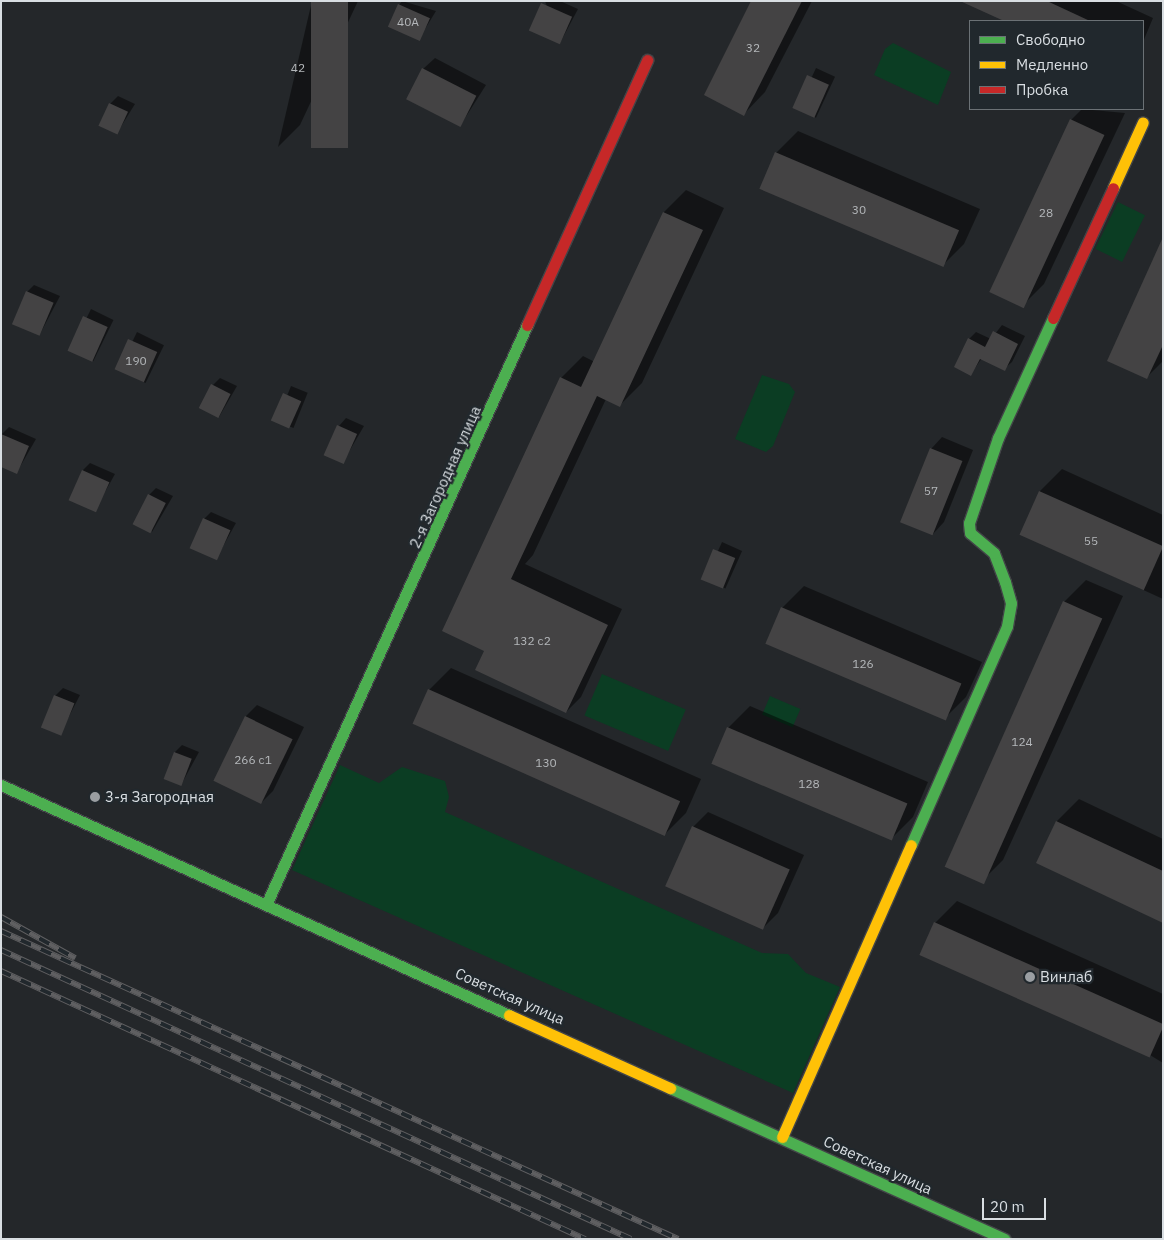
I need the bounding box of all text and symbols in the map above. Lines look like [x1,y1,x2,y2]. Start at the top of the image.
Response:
house number: 40А [397,15,419,29]
legend [969,20,1144,110]
text: Свободно [1016,30,1085,49]
house number: 32 [746,41,760,55]
text: Медленно [1016,55,1088,74]
house number: 42 [291,61,305,75]
text: Пробка [1016,80,1068,99]
house number: 30 [852,203,866,217]
house number: 28 [1039,206,1053,220]
house number: 190 [125,354,147,368]
street label: 2-я Загородная улица [405,403,485,551]
house number: 57 [924,484,938,498]
house number: 55 [1084,534,1098,548]
house number: 132 с2 [513,634,551,648]
house number: 126 [852,657,874,671]
house number: 124 [1011,735,1033,749]
house number: 266 с1 [234,753,272,767]
house number: 130 [535,756,557,770]
house number: 128 [798,777,820,791]
place label: 3-я Загородная [105,788,214,806]
marker: 3-я Загородная [89,791,101,803]
street label: Советская улица [453,964,567,1028]
place label: Винлаб [1040,968,1092,986]
marker: Винлаб [1024,971,1036,983]
street label: Советская улица [821,1132,935,1198]
scale bar [984,1188,1048,1220]
text: 20 m [990,1197,1025,1216]

